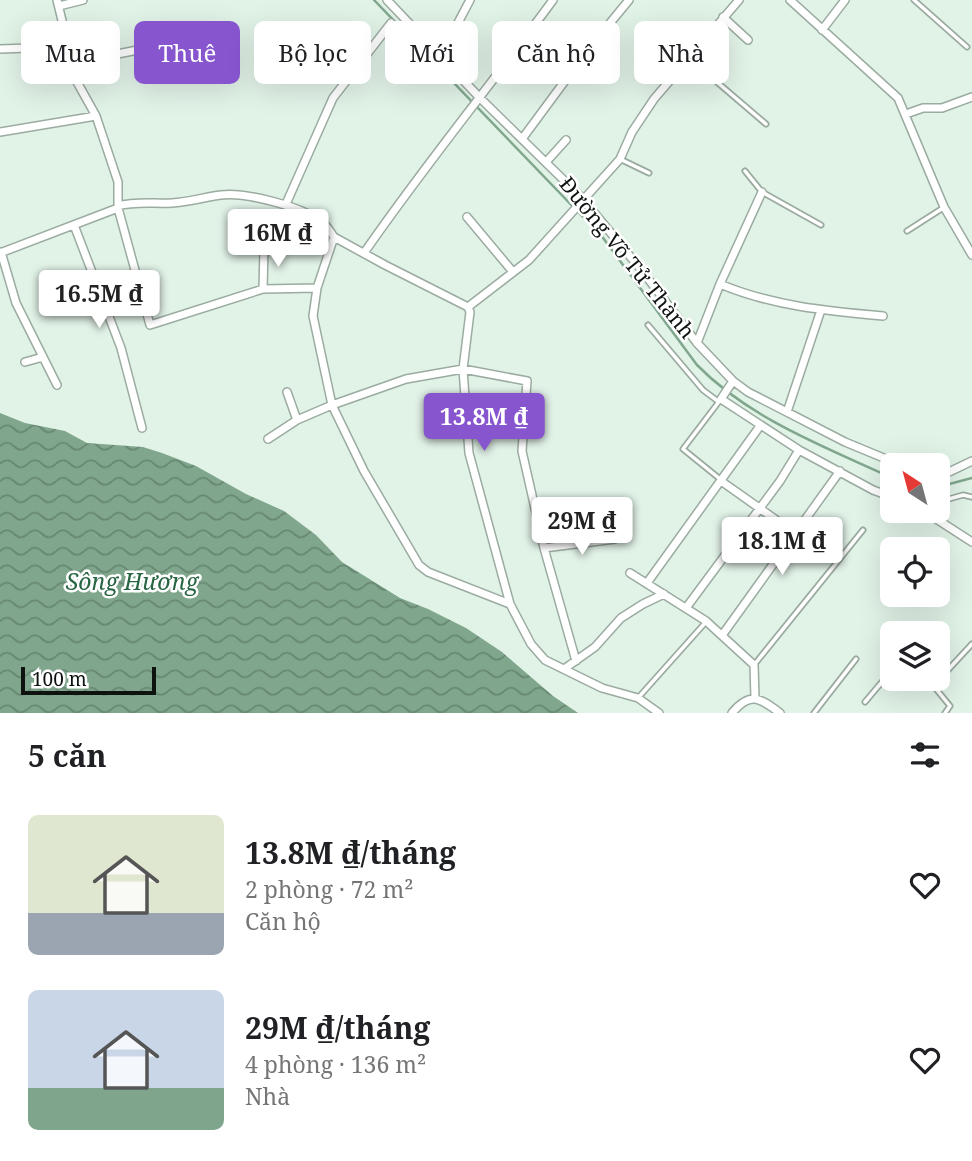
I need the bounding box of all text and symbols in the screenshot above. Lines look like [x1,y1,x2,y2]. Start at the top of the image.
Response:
chip: Mua [21,21,120,84]
chip: Thuê [134,21,240,84]
chip: Bộ lọc [254,21,371,84]
chip: Mới [385,21,478,84]
chip: Căn hộ [492,21,620,84]
chip: Nhà [634,21,729,84]
street label: Đường Võ Tử Thành [554,171,702,344]
pin: 16M ₫ [229,210,327,269]
text: 16M ₫ [244,216,312,248]
pin: 16.5M ₫ [34,270,164,330]
text: 16.5M ₫ [55,277,143,309]
pin: 13.8M ₫ [419,393,549,453]
text: 13.8M ₫ [440,400,528,432]
north arrow [880,453,950,523]
map controls [880,453,950,691]
pin: 29M ₫ [533,498,631,557]
text: 29M ₫ [548,504,616,536]
pin: 18.1M ₫ [717,518,847,577]
text: 18.1M ₫ [738,524,826,556]
button: locate [880,537,950,607]
water label: Sông Hương [66,565,199,597]
button: layers [880,621,950,691]
scale bar [21,664,156,696]
text: 100 m [32,666,87,692]
text: 5 căn [28,735,107,776]
icon: filters [906,736,944,774]
text: 13.8M ₫/tháng [245,832,456,873]
icon: home [84,843,168,927]
icon: heart [906,866,944,904]
text: 2 phòng · 72 m² [245,873,413,905]
text: Căn hộ [245,905,321,937]
text: 29M ₫/tháng [245,1007,430,1048]
icon: home [84,1018,168,1102]
icon: heart [906,1041,944,1079]
text: 4 phòng · 136 m² [245,1048,426,1080]
text: Nhà [245,1080,290,1112]

